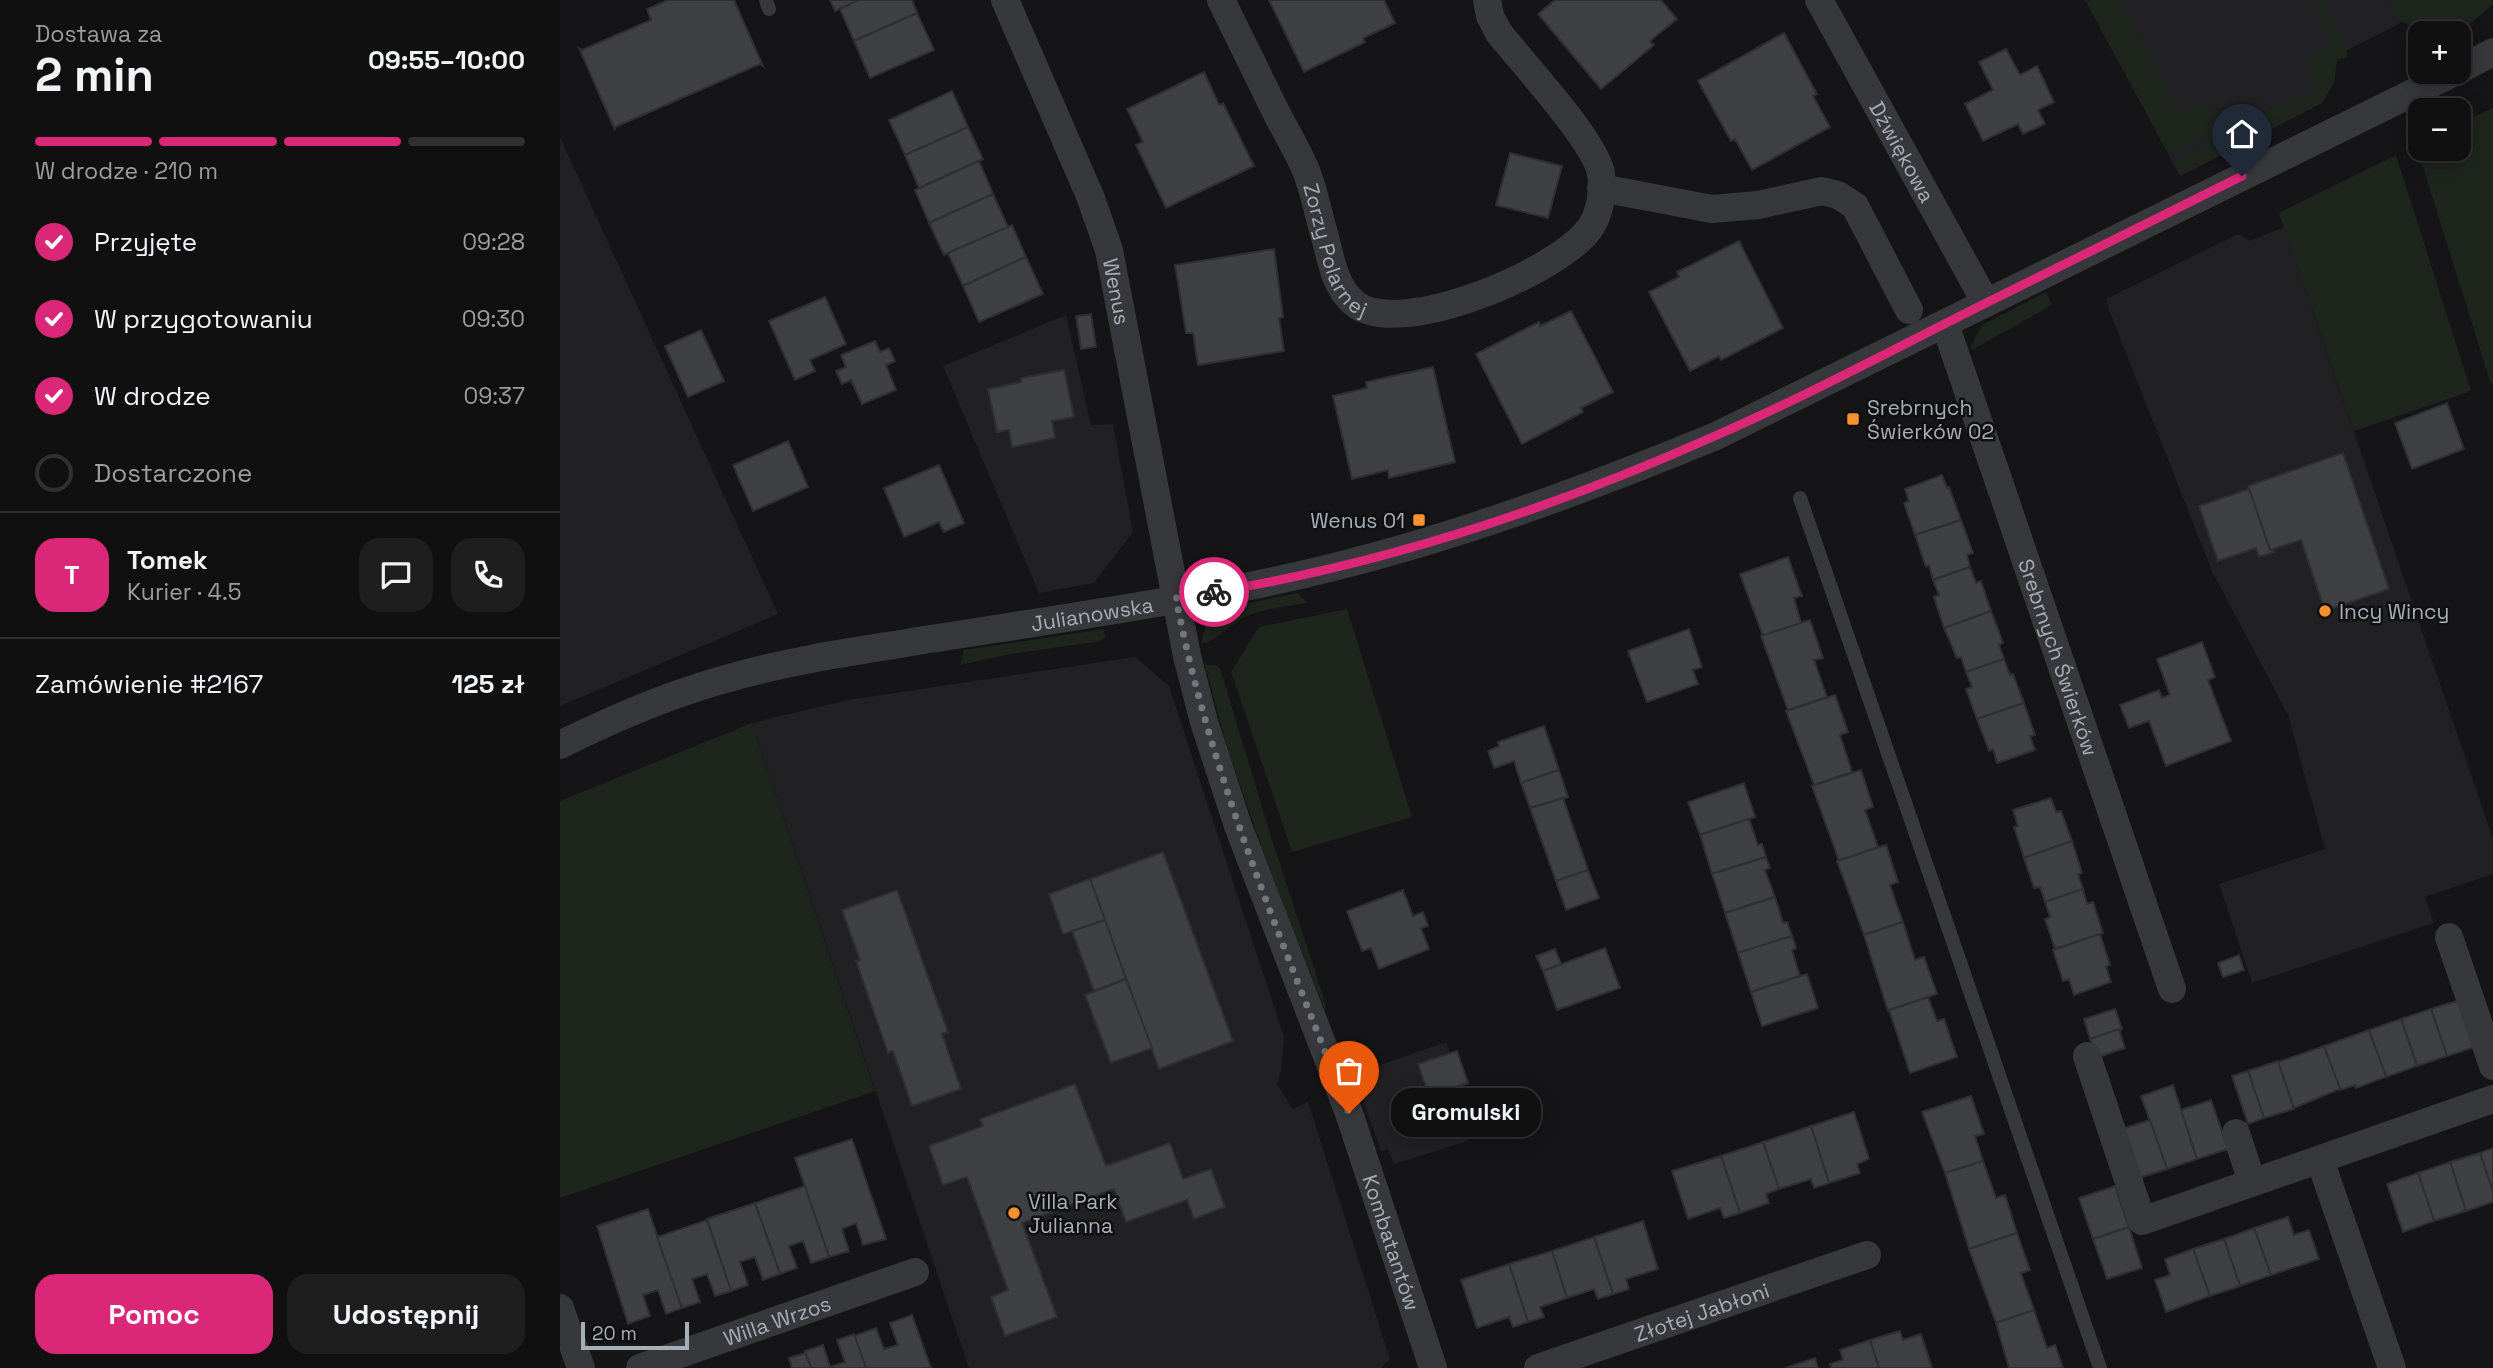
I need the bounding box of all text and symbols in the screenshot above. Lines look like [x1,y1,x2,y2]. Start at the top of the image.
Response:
text: Dostawa za [35,19,162,49]
map controls [2408,21,2471,161]
button: + [2408,21,2471,84]
text: 09:55–10:00 [368,43,525,77]
text: 2 min [35,46,154,104]
street label: Dźwiękowa [1864,96,1941,207]
button: − [2408,98,2471,161]
pin [2212,104,2272,176]
icon: home [2223,115,2261,153]
text: W drodze · 210 m [35,156,218,186]
street label: Zorzy Polarnej [1298,180,1372,323]
icon: check [35,223,73,261]
text: Przyjęte [94,225,197,259]
text: 09:28 [462,227,525,257]
street label: Wenus [1097,256,1137,327]
icon: check [35,300,73,338]
text: W przygotowaniu [94,302,313,336]
text: 09:30 [462,304,525,334]
icon: check [35,377,73,415]
text: W drodze [94,379,211,413]
text: 09:37 [463,381,525,411]
place label: Srebrnych Świerków 02 [1867,394,1994,445]
marker: Srebrnych Świerków 02 [1845,411,1861,427]
text: Dostarczone [94,456,252,490]
place label: Wenus 01 [1310,507,1405,534]
marker: Wenus 01 [1411,512,1427,528]
button: chat [359,538,433,612]
button: phone [451,538,525,612]
text: Tomek [127,543,208,577]
street label: Srebrnych Świerków [2013,555,2105,759]
courier [1179,557,1249,627]
text: T [64,558,80,592]
icon: bike [1195,573,1233,611]
text: Kurier · 4.5 [127,577,242,607]
street label: Julianowska [1029,590,1155,637]
place label: Incy Wincy [2339,598,2449,625]
marker: Incy Wincy [2317,603,2333,619]
text: Zamówienie #2167 [35,667,263,701]
text: 125 zł [452,667,525,701]
pin [1319,1041,1379,1113]
icon: bag [1330,1052,1368,1090]
callout: Gromulski [1391,1088,1542,1138]
text: Gromulski [1412,1097,1520,1127]
street label: Kombatantów [1357,1171,1427,1314]
place label: Villa Park Julianna [1028,1188,1118,1239]
marker: Villa Park Julianna [1006,1205,1022,1221]
button: Pomoc [35,1274,273,1354]
button: Udostępnij [287,1274,525,1354]
street label: Złotej Jabłoni [1631,1276,1773,1347]
street label: Willa Wrzos [720,1289,834,1351]
scale bar [581,1319,690,1351]
text: 20 m [592,1321,637,1346]

